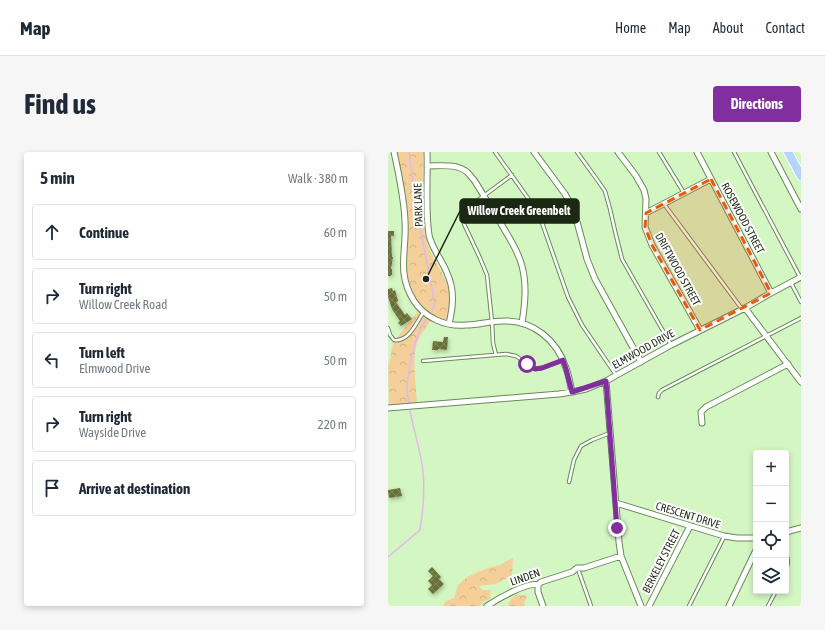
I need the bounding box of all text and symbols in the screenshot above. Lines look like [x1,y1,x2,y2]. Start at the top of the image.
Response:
text: Map [20,17,51,39]
text: Home [615,20,646,36]
text: Map [668,20,691,36]
text: About [713,20,744,36]
text: Contact [766,20,805,36]
button: Directions [713,86,801,122]
text: Find us [24,88,96,120]
text: 5 min [40,168,75,188]
text: Walk · 380 m [288,171,348,186]
street label: ROSEWOOD STREET [719,180,767,256]
street label: PARK LANE [411,183,425,227]
callout: Willow Creek Greenbelt [460,199,579,223]
text: Willow Creek Greenbelt [466,204,571,218]
icon: ahead [41,221,63,243]
text: Continue [79,224,129,241]
text: 60 m [324,225,347,240]
street label: DRIFTWOOD STREET [653,231,703,308]
text: Turn right [79,280,132,297]
icon: right [41,285,63,307]
text: 50 m [324,289,347,304]
text: Willow Creek Road [79,297,167,312]
street label: ELMWOOD DRIVE [610,327,676,371]
text: Turn left [79,344,125,361]
icon: left [41,349,63,371]
text: 50 m [324,353,347,368]
route start [518,355,536,373]
text: Elmwood Drive [79,361,150,376]
text: Turn right [79,408,132,425]
icon: right [41,413,63,435]
text: 220 m [318,417,347,432]
text: Wayside Drive [79,425,146,440]
map controls [753,450,789,594]
button: + [753,450,789,486]
icon: arrive [41,477,63,499]
text: Arrive at destination [79,480,190,497]
button: − [753,486,789,522]
street label: CRESCENT DRIVE [654,500,722,531]
route end [608,519,626,537]
button: locate [753,522,789,558]
street label: BERKELEY STREET [640,527,682,595]
button: layers [753,558,789,594]
street label: LINDEN [508,566,542,588]

